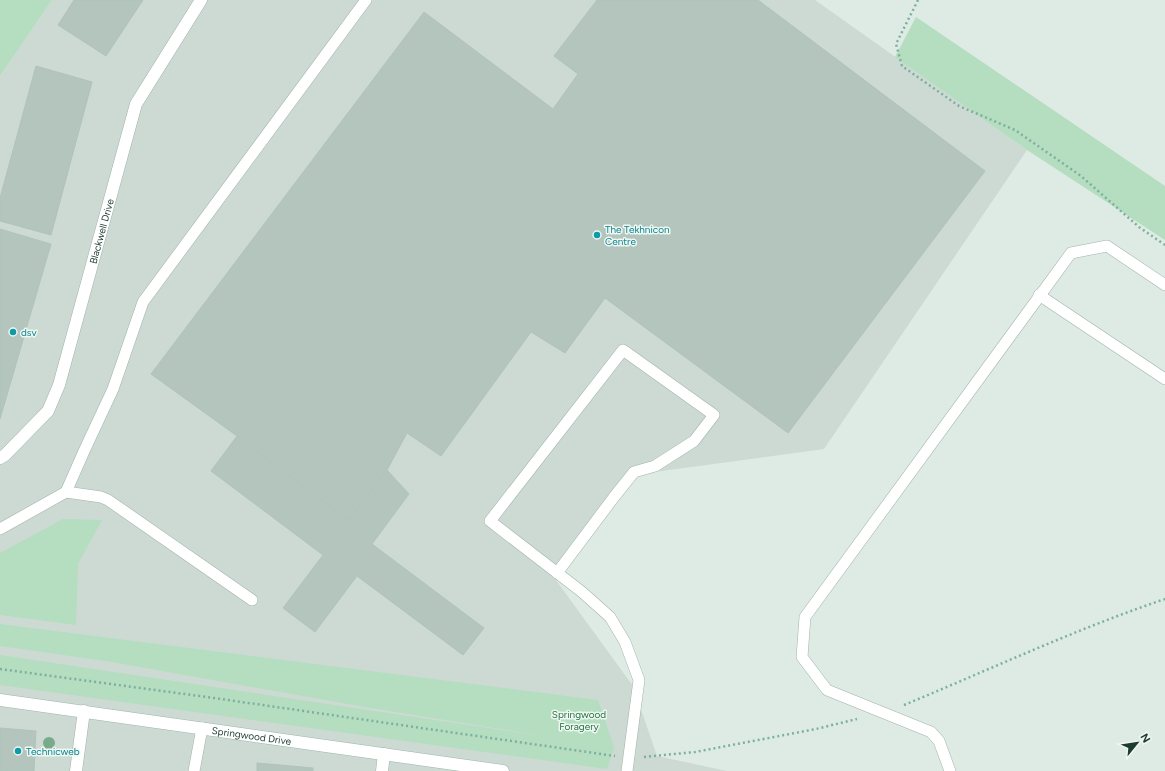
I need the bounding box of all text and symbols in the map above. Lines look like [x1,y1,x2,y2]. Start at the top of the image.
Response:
street label: Blackwell Drive [86,197,116,265]
place label: The Tekhnicon Centre [605,223,670,248]
marker: The Tekhnicon Centre [592,230,602,240]
place label: dsv [21,326,38,339]
marker: dsv [8,327,18,337]
park label: Springwood Foragery [552,708,606,733]
street label: Springwood Drive [211,723,293,748]
north arrow [1117,723,1157,763]
text: N [1137,731,1153,745]
place label: Technicweb [26,745,80,758]
marker: Technicweb [13,746,23,756]

